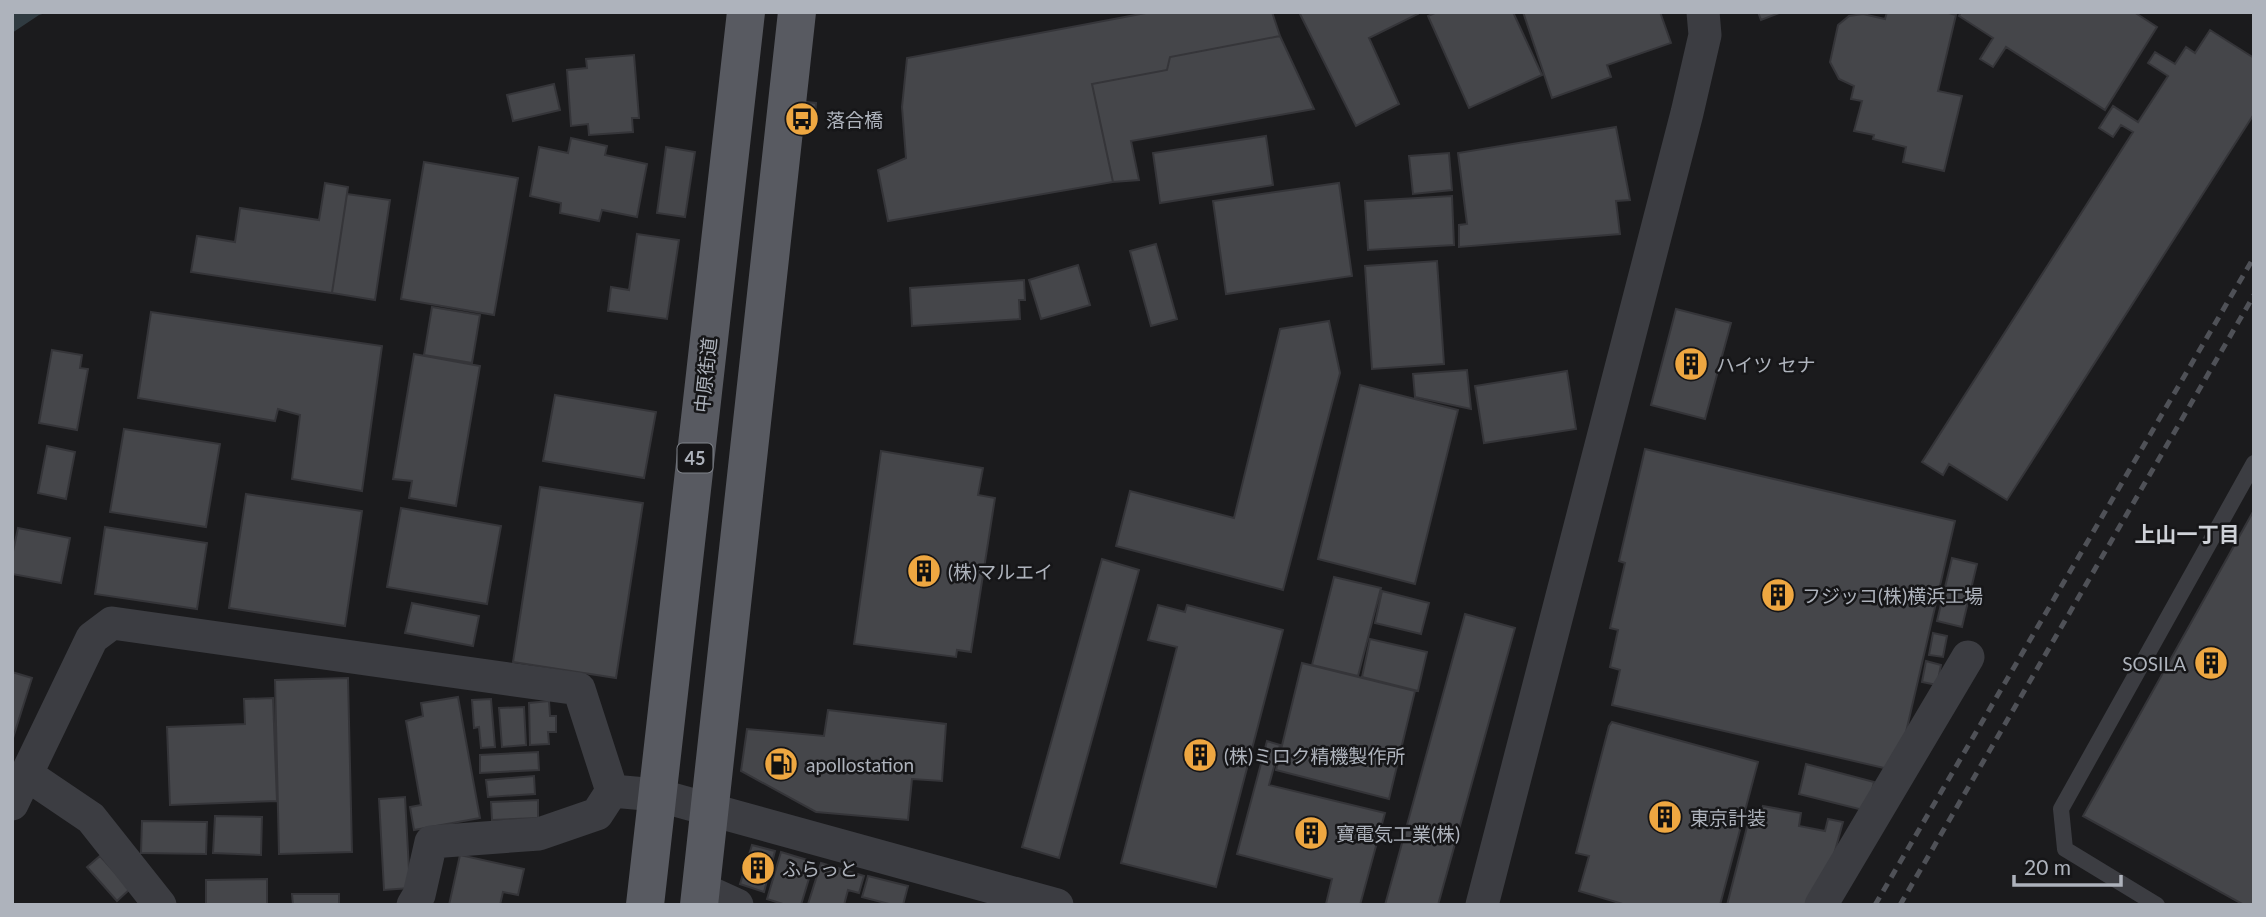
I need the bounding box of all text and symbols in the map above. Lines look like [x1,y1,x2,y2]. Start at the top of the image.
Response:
bus stop icon: 落合橋 [783,100,821,138]
place label: 落合橋 [826,108,883,131]
street label: 中原街道 [690,336,720,414]
building icon: ハイツ セナ [1672,345,1710,383]
place label: ハイツ セナ [1716,353,1815,376]
road number: 45 [678,444,712,472]
district label: 上山一丁目 [2135,521,2240,546]
building icon: (株)マルエイ [905,552,943,590]
place label: (株)マルエイ [948,560,1053,583]
building icon: フジッコ(株)横浜工場 [1759,576,1797,614]
place label: フジッコ(株)横浜工場 [1802,584,1983,607]
building icon: SOSILA [2192,644,2230,682]
place label: SOSILA [2122,652,2186,675]
building icon: (株)ミロク精機製作所 [1181,736,1219,774]
place label: (株)ミロク精機製作所 [1224,744,1405,767]
fuel station icon: apollostation [762,745,800,783]
place label: apollostation [806,753,914,776]
building icon: 東京計装 [1646,798,1684,836]
place label: 東京計装 [1690,806,1766,829]
building icon: 寶電気工業(株) [1292,814,1330,852]
place label: 寶電気工業(株) [1336,822,1460,845]
scale bar [2014,844,2121,888]
building icon: ふらっと [739,849,777,887]
text: 20 m [2024,854,2071,879]
place label: ふらっと [782,857,858,880]

